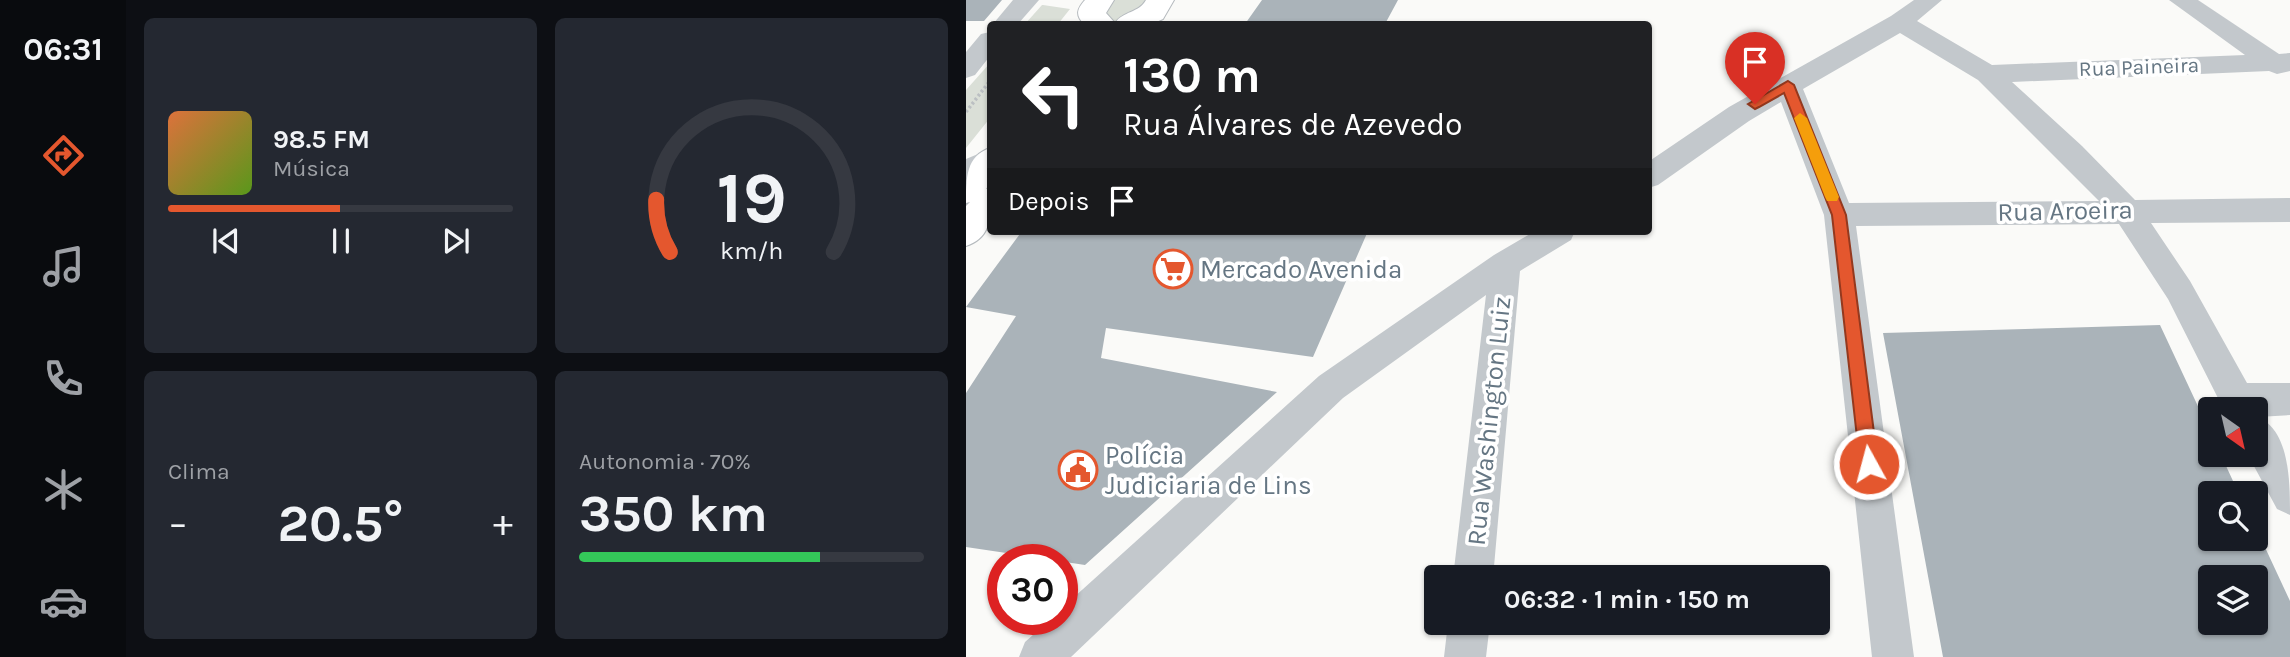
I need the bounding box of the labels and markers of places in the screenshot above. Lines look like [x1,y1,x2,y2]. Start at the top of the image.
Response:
pin [1725,32,1785,104]
supermarket icon: Mercado Avenida [1152,248,1194,290]
place label: Mercado Avenida [1200,254,1402,285]
place label: Polícia Judiciaria de Lins [1105,440,1312,501]
public building icon: Polícia Judiciaria de Lins [1057,449,1099,491]

